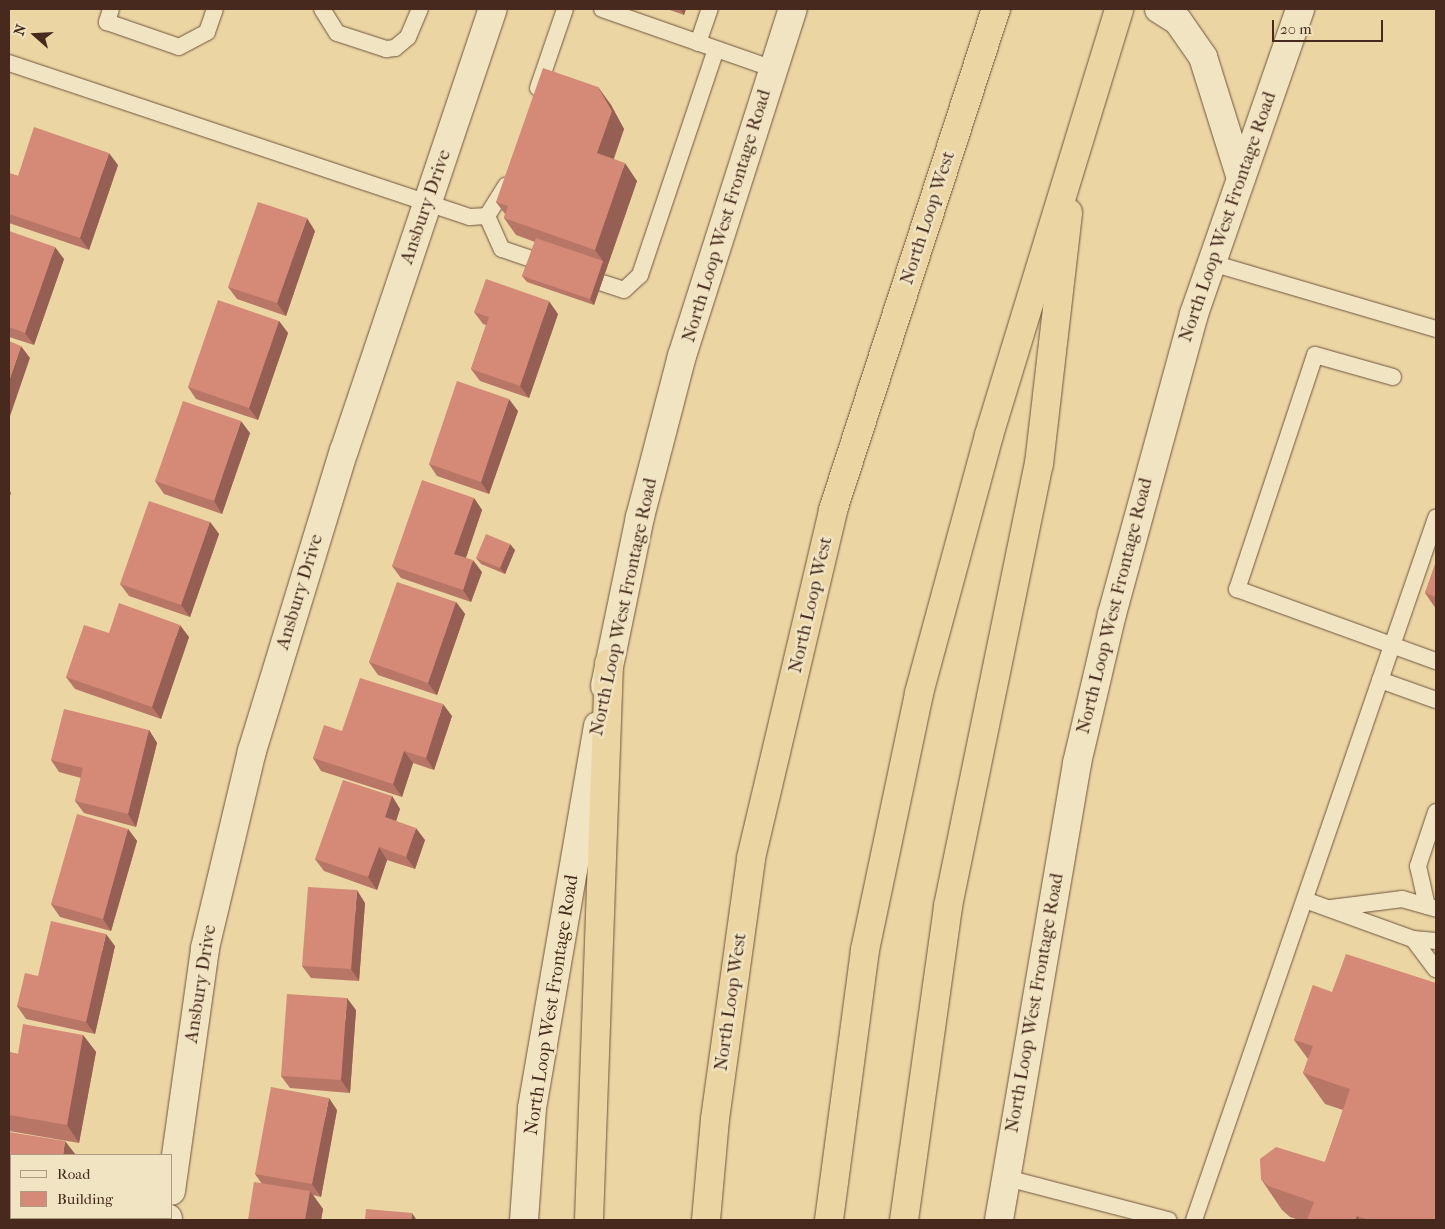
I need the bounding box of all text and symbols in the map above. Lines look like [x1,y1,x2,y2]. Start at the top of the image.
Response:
north arrow [10,10,60,60]
scale bar [1275,10,1386,42]
text: 20 m [1280,20,1312,38]
text: N [11,22,30,38]
street label: North Loop West Frontage Road [678,87,776,345]
street label: North Loop West Frontage Road [1174,89,1282,345]
street label: Ansbury Drive [396,147,456,267]
street label: North Loop West [896,148,960,288]
street label: North Loop West Frontage Road [585,476,663,738]
street label: North Loop West Frontage Road [1072,476,1158,736]
street label: Ansbury Drive [272,531,328,653]
street label: North Loop West [784,535,838,675]
street label: North Loop West Frontage Road [1001,871,1069,1135]
street label: North Loop West Frontage Road [520,873,584,1137]
street label: Ansbury Drive [180,923,222,1045]
street label: North Loop West [710,932,752,1072]
legend [10,1154,172,1219]
text: Road [57,1165,90,1183]
text: Building [57,1190,113,1208]

